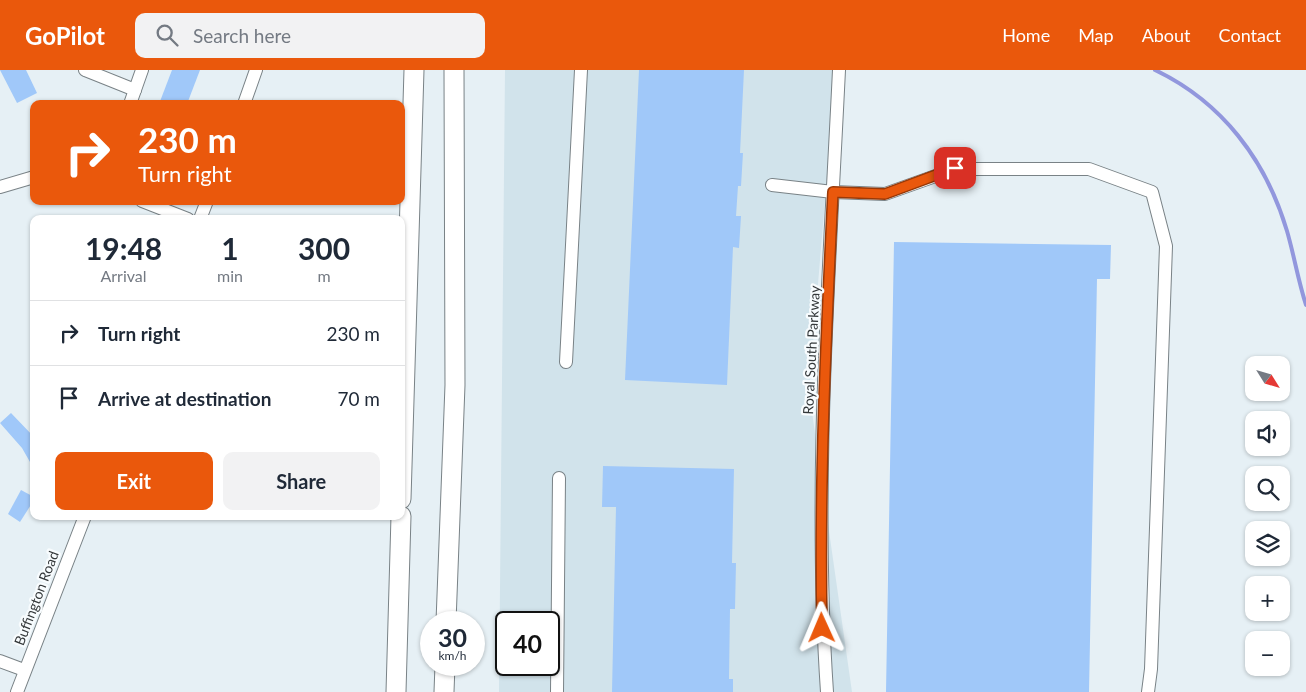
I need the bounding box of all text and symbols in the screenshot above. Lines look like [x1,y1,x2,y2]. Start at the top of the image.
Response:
search box [135,13,485,58]
text: GoPilot [25,21,105,50]
icon: search [153,21,181,49]
text: Search here [193,24,291,47]
text: Home [1002,24,1050,46]
text: Map [1078,24,1114,46]
text: About [1142,24,1191,46]
text: Contact [1219,24,1281,46]
text: 230 m [138,118,237,160]
icon: right [55,120,120,185]
pin [934,147,976,189]
icon: arrive [941,154,969,182]
text: Turn right [138,160,232,187]
text: 19:48 [85,230,162,266]
text: 1 [221,230,239,266]
text: 300 [298,230,350,266]
text: Arrival [100,266,147,285]
text: min [217,266,243,285]
text: m [317,266,331,285]
street label: Royal South Parkway [799,284,823,415]
icon: right [55,319,83,347]
text: Turn right [98,322,180,345]
text: 230 m [326,322,380,345]
north arrow [1245,356,1290,401]
map controls [1245,356,1290,676]
icon: arrive [55,384,83,412]
text: Arrive at destination [98,387,271,410]
text: 70 m [337,387,380,410]
button: sound [1245,411,1290,456]
button: Exit [55,452,213,510]
button: Share [223,452,380,510]
button: search [1245,466,1290,511]
button: layers [1245,521,1290,566]
street label: Buffington Road [10,548,62,648]
button: + [1245,576,1290,621]
position arrow [795,601,847,653]
speed limit sign: 40 [495,611,560,676]
text: 30 [438,622,467,652]
button: − [1245,631,1290,676]
text: km/h [438,648,467,663]

